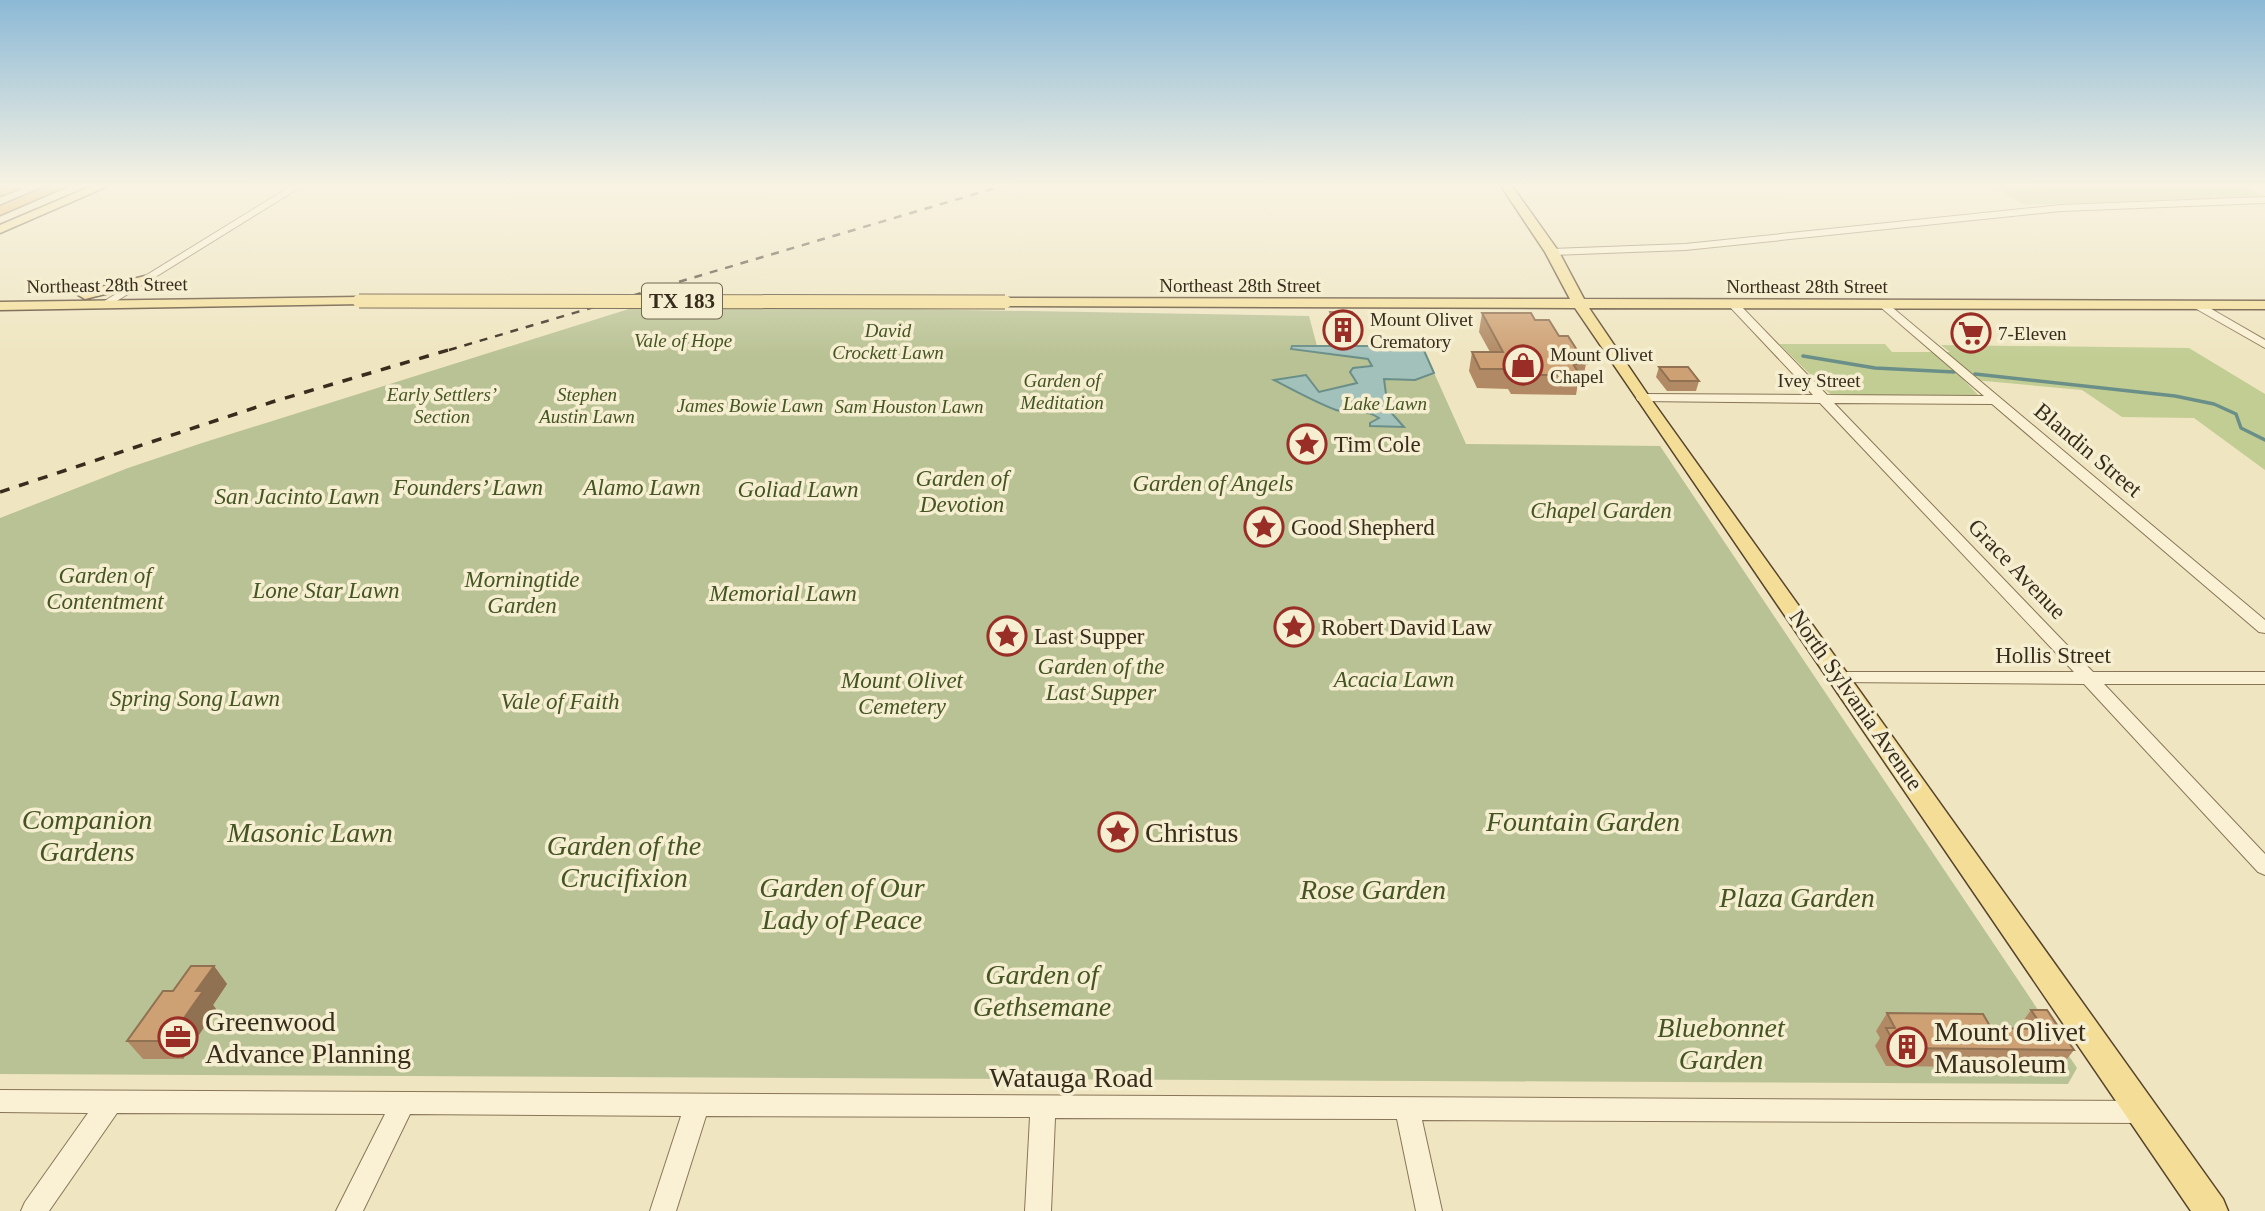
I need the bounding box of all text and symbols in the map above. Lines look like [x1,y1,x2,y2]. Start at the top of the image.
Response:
street label: Northeast 28th Street [26,273,189,297]
street label: Northeast 28th Street [1159,275,1321,296]
street label: Northeast 28th Street [1726,276,1888,297]
road number: TX 183 [642,284,722,318]
building icon: Mount Olivet Crematory [1322,309,1364,351]
place label: Mount Olivet Crematory [1370,309,1474,352]
supermarket icon: 7-Eleven [1950,312,1992,354]
park label: David Crockett Lawn [832,320,944,363]
place label: 7-Eleven [1998,323,2067,344]
park label: Vale of Hope [634,330,732,351]
shop icon: Mount Olivet Chapel [1502,344,1544,386]
place label: Mount Olivet Chapel [1550,344,1654,387]
park label: Garden of Meditation [1019,370,1104,413]
street label: Ivey Street [1778,370,1861,391]
park label: Early Settlers’ Section [386,384,497,427]
park label: Stephen Austin Lawn [537,384,635,427]
park label: Lake Lawn [1342,393,1427,414]
park label: James Bowie Lawn [677,395,823,416]
park label: Sam Houston Lawn [835,396,983,417]
street label: Blandin Street [2029,398,2147,502]
place icon: Tim Cole [1286,423,1328,465]
place label: Tim Cole [1334,432,1421,457]
park label: Garden of Devotion [915,466,1012,517]
park label: Garden of Angels [1133,471,1294,496]
park label: Founders’ Lawn [392,475,543,500]
park label: Alamo Lawn [582,475,700,500]
park label: Goliad Lawn [738,477,858,502]
park label: San Jacinto Lawn [215,484,379,509]
park label: Chapel Garden [1530,498,1672,523]
place icon: Good Shepherd [1243,506,1285,548]
street label: Grace Avenue [1963,514,2071,624]
place label: Good Shepherd [1291,515,1435,540]
park label: Garden of Contentment [46,563,164,614]
park label: Morningtide Garden [464,567,580,618]
park label: Lone Star Lawn [252,578,399,603]
park label: Memorial Lawn [708,581,857,606]
street label: North Sylvania Avenue [1784,605,1928,795]
place icon: Robert David Law [1273,606,1315,648]
place icon: Last Supper [986,615,1028,657]
place label: Robert David Law [1321,615,1493,640]
place label: Last Supper [1034,624,1145,649]
street label: Hollis Street [1995,643,2111,668]
park label: Garden of the Last Supper [1038,654,1164,705]
park label: Acacia Lawn [1332,667,1454,692]
park label: Mount Olivet Cemetery [840,668,964,719]
park label: Spring Song Lawn [110,686,280,711]
park label: Vale of Faith [501,689,619,714]
park label: Companion Gardens [22,804,152,867]
park label: Fountain Garden [1485,806,1680,837]
place icon: Christus [1097,811,1139,853]
park label: Masonic Lawn [226,817,393,848]
place label: Christus [1145,817,1238,848]
park label: Garden of the Crucifixion [547,830,701,893]
park label: Garden of Our Lady of Peace [759,872,925,935]
park label: Rose Garden [1299,874,1446,905]
park label: Plaza Garden [1718,882,1875,913]
park label: Garden of Gethsemane [973,959,1111,1022]
place label: Greenwood Advance Planning [205,1006,411,1069]
park label: Bluebonnet Garden [1657,1012,1786,1075]
office icon: Greenwood Advance Planning [157,1016,199,1058]
place label: Mount Olivet Mausoleum [1934,1016,2086,1079]
building icon: Mount Olivet Mausoleum [1886,1026,1928,1068]
street label: Watauga Road [989,1062,1153,1093]

